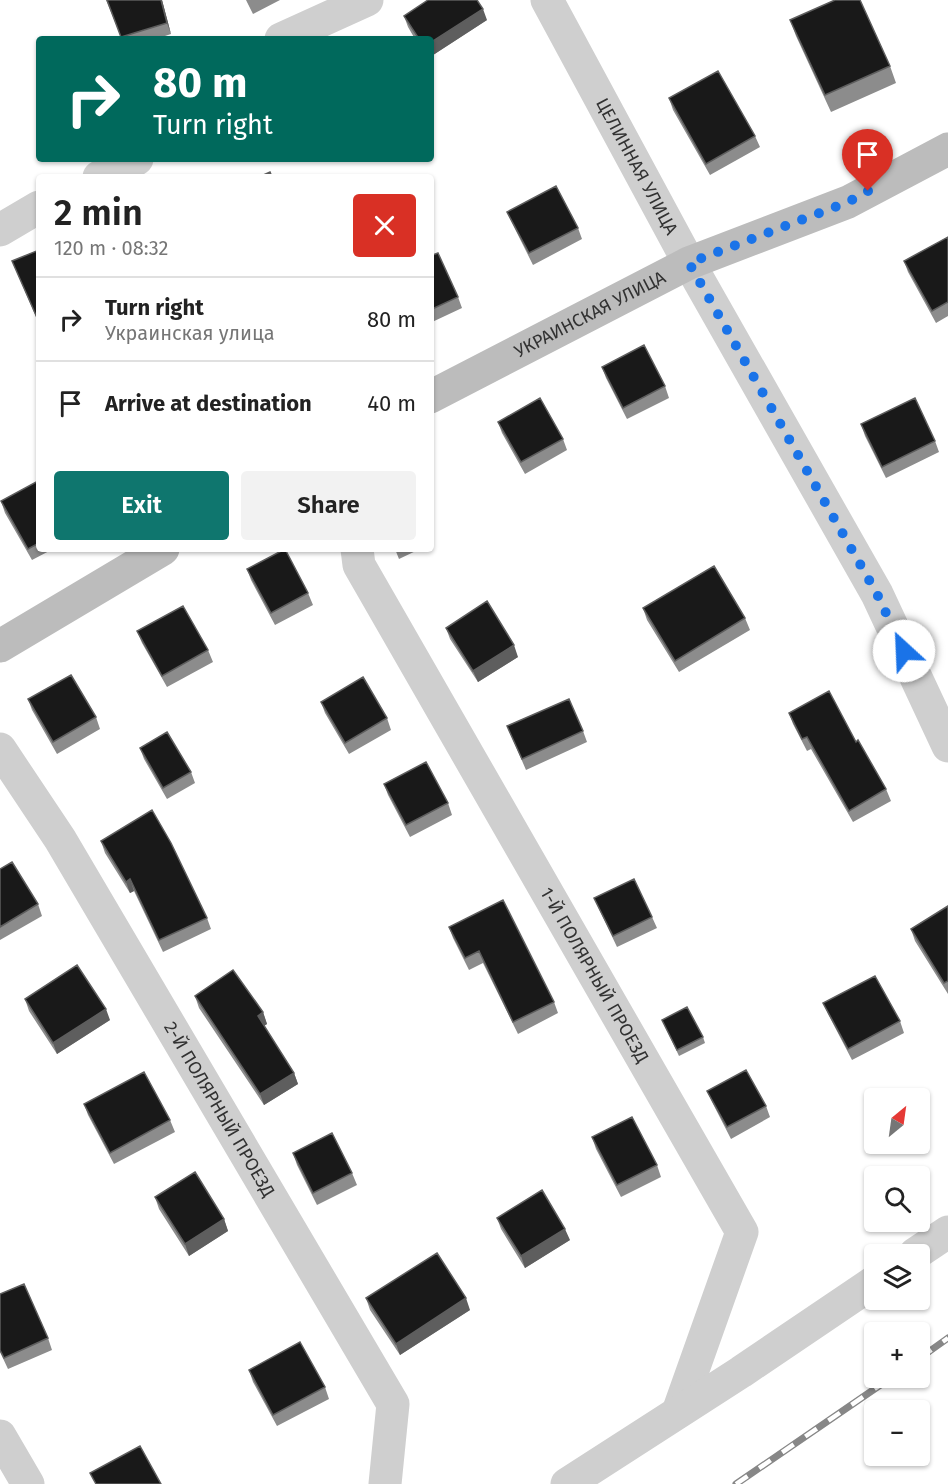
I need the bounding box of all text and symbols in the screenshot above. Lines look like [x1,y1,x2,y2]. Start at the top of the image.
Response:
text: 80 m [153,58,247,108]
icon: right [54,60,132,138]
street label: ЦЕЛИННАЯ УЛИЦА [591,94,683,239]
text: Turn right [153,109,273,141]
pin [842,129,893,191]
icon: arrive [851,138,884,171]
text: 2 min [54,191,143,235]
button: close [353,194,416,257]
text: 120 m · 08:32 [54,236,168,260]
street label: УКРАИНСКАЯ УЛИЦА [511,266,670,362]
text: Turn right [105,294,204,321]
icon: right [54,303,87,336]
text: 80 m [367,306,416,333]
text: Украинская улица [105,321,275,345]
icon: arrive [54,387,87,420]
text: Arrive at destination [105,390,312,417]
text: 40 m [367,390,416,417]
button: Exit [54,471,229,540]
button: Share [241,471,416,540]
position arrow [872,619,936,683]
street label: 1-Й ПОЛЯРНЫЙ ПРОЕЗД [535,883,653,1067]
street label: 2-Й ПОЛЯРНЫЙ ПРОЕЗД [159,1018,280,1201]
north arrow [864,1088,930,1154]
map controls [864,1088,930,1466]
button: search [864,1166,930,1232]
button: layers [864,1244,930,1310]
button: + [864,1322,930,1388]
button: − [864,1400,930,1466]

